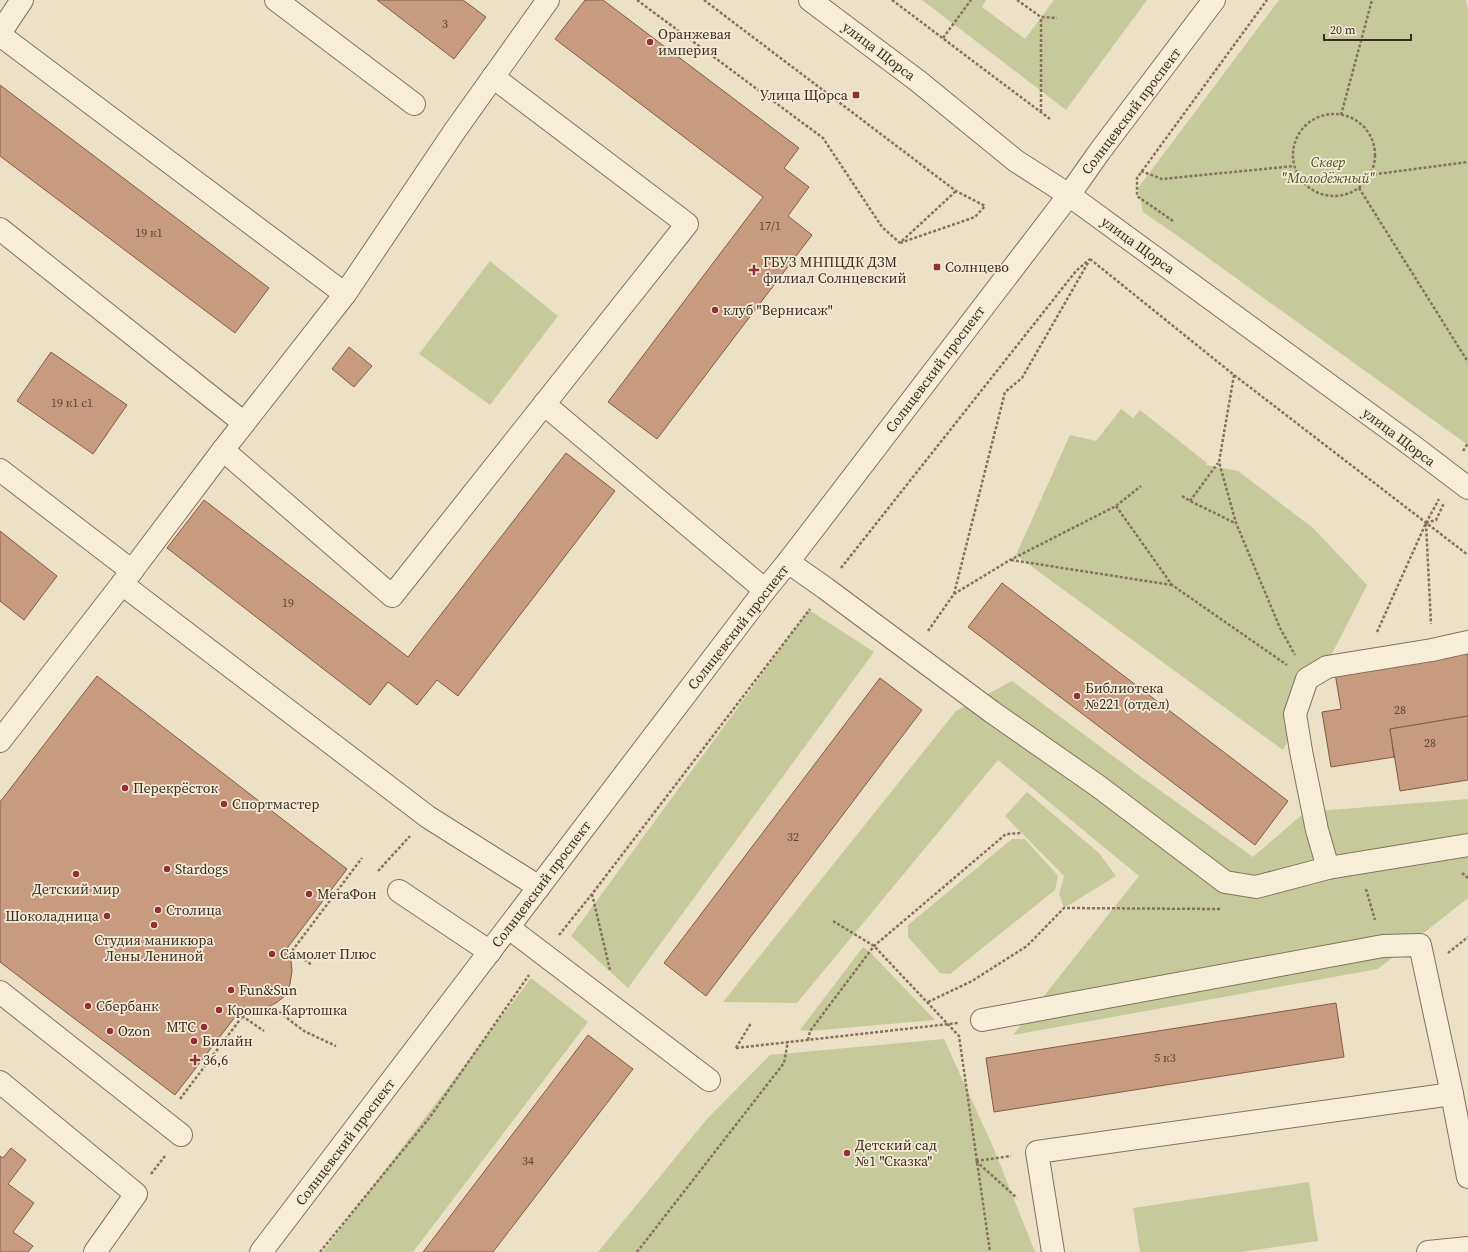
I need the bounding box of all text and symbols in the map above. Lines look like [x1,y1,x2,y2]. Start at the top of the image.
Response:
house number: 3 [442,16,448,32]
scale bar [1324,16,1411,42]
street label: улица Щорса [838,17,920,86]
text: 20 m [1330,22,1356,38]
place label: Оранжевая империя [658,24,731,60]
marker: Оранжевая империя [645,37,655,47]
street label: Солнцевский проспект [1077,43,1186,179]
place label: Улица Щорса [760,85,849,105]
marker: Улица Щорса [851,90,861,100]
park label: Сквер "Молодёжный" [1281,152,1375,188]
street label: улица Щорса [1097,211,1180,279]
house number: 17/1 [759,218,781,234]
house number: 19 к1 [135,225,163,241]
place label: ГБУЗ МНПЦДК ДЗМ филиал Солнцевский [763,252,907,288]
place label: Солнцево [945,257,1009,277]
marker: Солнцево [932,262,942,272]
marker: ГБУЗ МНПЦДК ДЗМ филиал Солнцевский [748,264,760,276]
place label: клуб "Вернисаж" [723,300,833,320]
street label: Солнцевский проспект [881,301,990,437]
marker: клуб "Вернисаж" [710,305,720,315]
house number: 19 к1 с1 [51,395,93,411]
street label: улица Щорса [1358,403,1440,472]
street label: Солнцевский проспект [683,560,794,694]
house number: 19 [282,595,294,611]
place label: Библиотека №221 (отдел) [1085,678,1170,714]
marker: Библиотека №221 (отдел) [1072,691,1082,701]
house number: 28 [1394,702,1406,718]
house number: 28 [1424,735,1436,751]
place label: Перекрёсток [133,778,219,798]
marker: Перекрёсток [120,783,130,793]
place label: Спортмастер [232,794,319,814]
marker: Спортмастер [219,799,229,809]
street label: Солнцевский проспект [487,816,596,952]
house number: 32 [787,829,799,845]
place label: Stardogs [175,859,228,879]
marker: Stardogs [162,864,172,874]
marker: Детский мир [71,869,81,879]
place label: Детский мир [32,879,120,899]
place label: МегаФон [317,884,377,904]
marker: МегаФон [304,889,314,899]
place label: Столица [166,900,223,920]
marker: Столица [153,905,163,915]
place label: Шоколадница [5,906,100,926]
marker: Шоколадница [102,911,112,921]
marker: Студия маникюра Лены Лениной [149,920,159,930]
place label: Студия маникюра Лены Лениной [94,930,215,966]
place label: Самолет Плюс [280,944,376,964]
marker: Самолет Плюс [267,949,277,959]
place label: Fun&Sun [239,980,298,1000]
marker: Fun&Sun [226,985,236,995]
place label: Сбербанк [96,996,159,1016]
place label: Крошка Картошка [227,1000,348,1020]
marker: Сбербанк [83,1001,93,1011]
marker: Крошка Картошка [214,1005,224,1015]
place label: МТС [166,1017,196,1037]
place label: Ozon [118,1021,151,1041]
marker: МТС [199,1022,209,1032]
marker: Ozon [105,1026,115,1036]
place label: Билайн [202,1031,253,1051]
marker: Билайн [189,1036,199,1046]
place label: 36,6 [203,1050,228,1070]
house number: 5 к3 [1154,1050,1176,1066]
marker: 36,6 [190,1055,200,1065]
street label: Солнцевский проспект [291,1074,400,1210]
place label: Детский сад №1 "Сказка" [855,1135,937,1171]
marker: Детский сад №1 "Сказка" [842,1148,852,1158]
house number: 34 [522,1153,534,1169]

